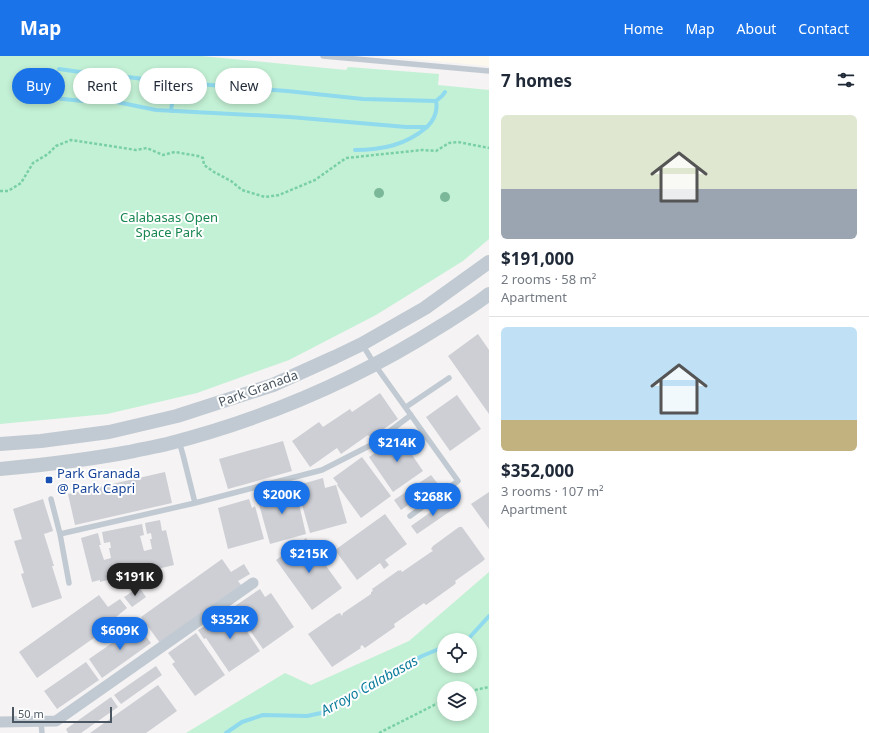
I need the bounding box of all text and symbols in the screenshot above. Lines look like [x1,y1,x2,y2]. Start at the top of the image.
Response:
text: Map [20,15,61,41]
text: Home [624,19,663,38]
text: Map [685,19,715,38]
text: About [737,19,776,38]
text: Contact [798,19,849,38]
chip: Buy [12,68,65,104]
chip: Rent [73,68,131,104]
chip: Filters [139,68,207,104]
chip: New [215,68,272,104]
text: 7 homes [501,69,572,92]
icon: filters [835,69,857,91]
icon: home [643,141,715,213]
park label: Calabasas Open Space Park [120,208,218,241]
text: $191,000 [501,247,574,270]
text: 2 rooms · 58 m² [501,270,596,288]
text: Apartment [501,288,567,306]
icon: home [643,353,715,425]
street label: Park Granada [216,365,300,411]
pin: $214K [369,429,425,463]
text: $214K [378,433,416,451]
text: $352,000 [501,459,574,482]
place label: Park Granada @ Park Capri [57,464,140,497]
marker: Park Granada @ Park Capri [44,475,54,485]
pin: $200K [254,481,310,515]
text: 3 rooms · 107 m² [501,482,604,500]
pin: $268K [405,483,461,517]
text: $200K [263,485,301,503]
text: $268K [414,487,452,505]
text: Apartment [501,500,567,518]
pin: $215K [281,540,337,574]
text: $215K [290,544,328,562]
pin: $191K [107,563,163,597]
text: $191K [116,567,154,585]
pin: $352K [202,606,258,640]
text: $352K [211,610,249,628]
pin: $609K [92,617,148,651]
text: $609K [101,621,139,639]
map controls [437,633,477,721]
button: locate [437,633,477,673]
water label: Arroyo Calabasas [316,650,421,720]
button: layers [437,681,477,721]
scale bar [12,705,112,724]
text: 50 m [18,706,44,721]

